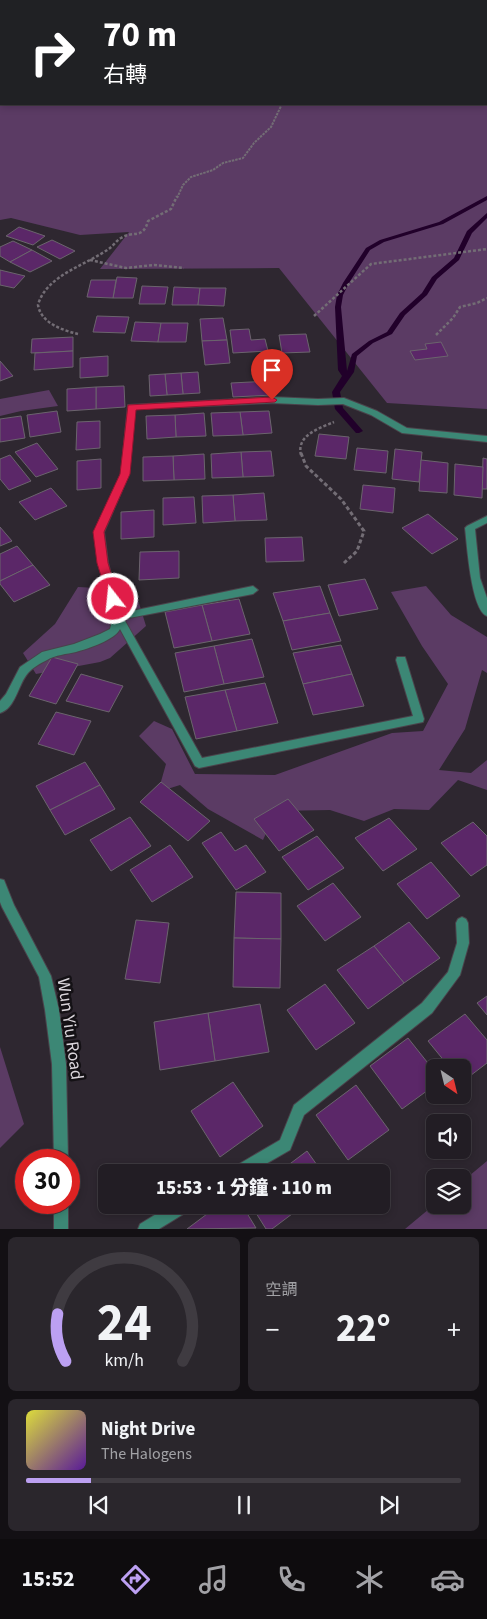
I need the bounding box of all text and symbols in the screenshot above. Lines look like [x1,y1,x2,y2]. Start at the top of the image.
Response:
text: 70 m [103,10,177,60]
icon: right [20,20,85,85]
text: 右轉 [103,59,147,91]
pin [251,349,293,400]
icon: arrive [258,356,286,384]
position arrow [86,572,138,624]
street label: Wun Yiu Road [50,977,90,1081]
north arrow [426,1059,471,1104]
map controls [426,1059,471,1214]
button: sound [426,1114,471,1159]
speed limit sign: 30 [15,1149,80,1214]
button: layers [426,1169,471,1214]
text: 15:53 · 1 分鐘 · 110 m [156,1175,332,1202]
text: 空調 [266,1279,298,1301]
text: 24 [96,1287,151,1361]
text: 22° [336,1302,391,1356]
text: − [266,1310,279,1350]
text: + [447,1310,461,1350]
text: km/h [104,1348,144,1373]
text: Night Drive [101,1416,195,1443]
text: The Halogens [101,1443,192,1465]
icon: previous [85,1491,113,1519]
icon: pause [230,1491,258,1519]
icon: next [375,1491,403,1519]
icon: directions [118,1562,153,1597]
icon: music [196,1562,231,1597]
icon: phone [274,1562,309,1597]
icon: climate [352,1562,387,1597]
icon: car [430,1562,465,1597]
text: 15:52 [22,1563,75,1595]

